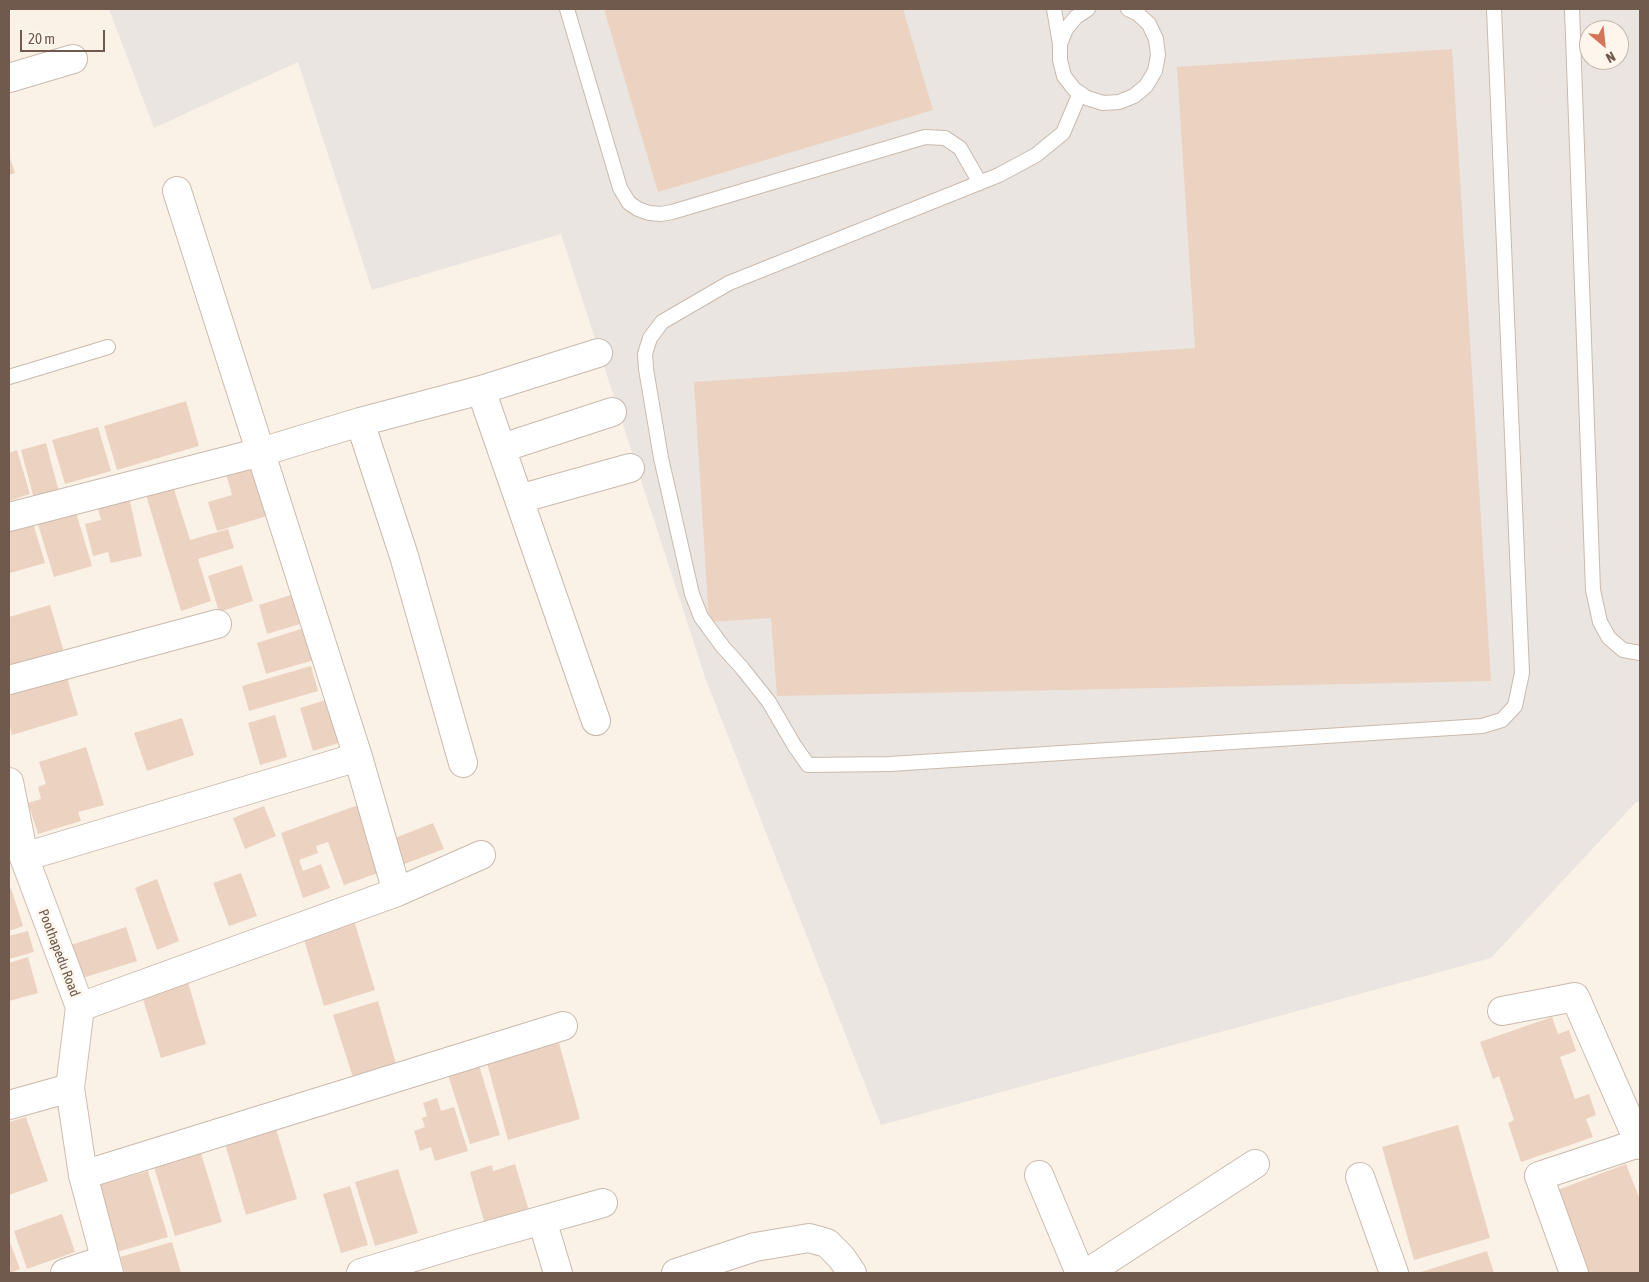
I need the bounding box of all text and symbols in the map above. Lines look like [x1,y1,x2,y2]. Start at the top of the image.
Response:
scale bar [22,20,108,52]
north arrow [1579,20,1629,70]
text: 20 m [28,30,55,47]
text: N [1603,48,1618,66]
street label: Poothapedu Road [35,907,83,999]

